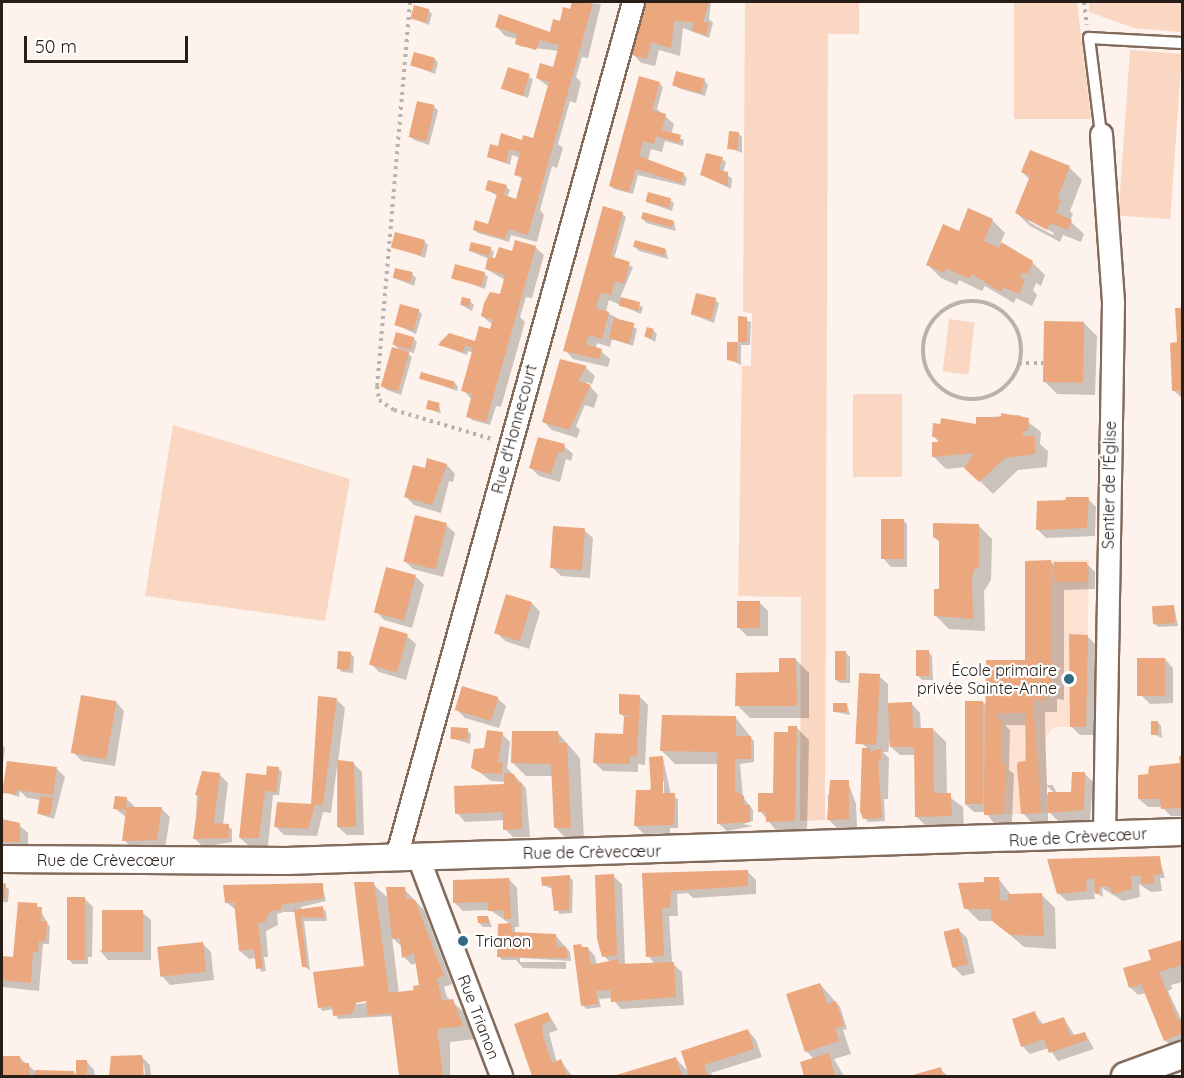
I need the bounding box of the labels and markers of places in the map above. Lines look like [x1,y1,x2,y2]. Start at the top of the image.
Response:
place label: École primaire privée Sainte-Anne [917,660,1057,698]
marker: École primaire privée Sainte-Anne [1062,672,1076,686]
place label: Trianon [475,931,531,951]
marker: Trianon [456,934,470,948]

